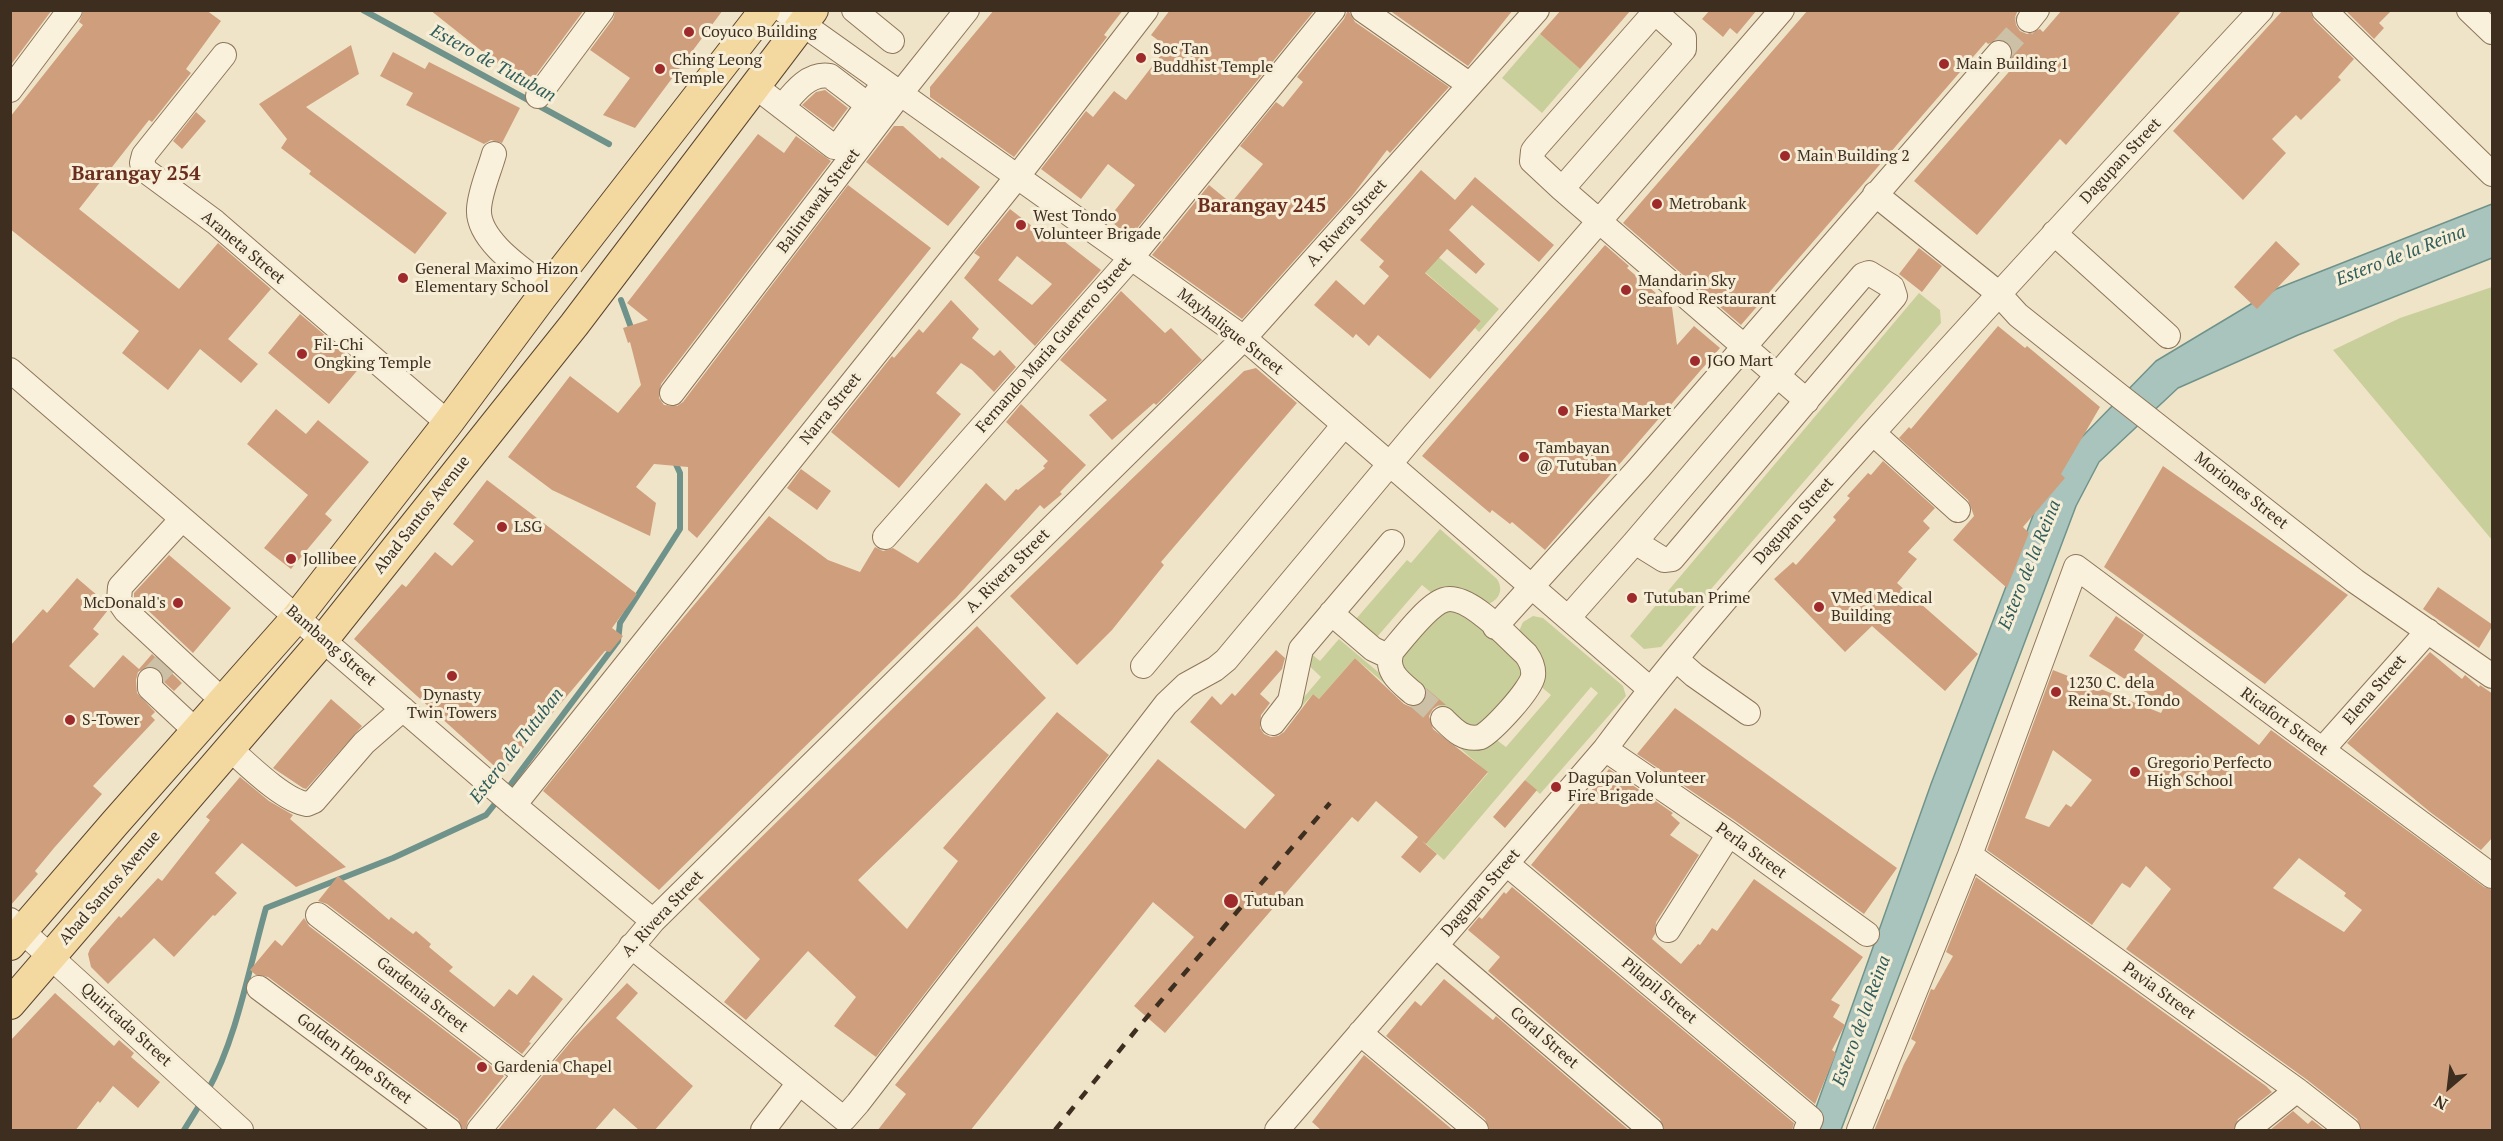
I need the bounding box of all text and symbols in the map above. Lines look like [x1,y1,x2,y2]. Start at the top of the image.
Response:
water label: Estero de Tutuban [427,21,559,107]
place label: Coyuco Building [701,22,817,42]
marker: Coyuco Building [682,25,696,39]
place label: Soc Tan Buddhist Temple [1153,39,1273,77]
place label: Ching Leong Temple [672,50,762,88]
marker: Soc Tan Buddhist Temple [1134,51,1148,65]
place label: Main Building 1 [1956,54,2069,74]
marker: Main Building 1 [1937,57,1951,71]
marker: Ching Leong Temple [653,62,667,76]
street label: Dagupan Street [2076,114,2166,208]
street label: Balintawak Street [774,145,864,257]
place label: Main Building 2 [1797,146,1910,166]
marker: Main Building 2 [1778,149,1792,163]
district label: Barangay 254 [71,162,201,186]
street label: A. Rivera Street [1303,175,1391,271]
district label: Barangay 245 [1197,194,1327,218]
place label: Metrobank [1669,194,1746,214]
marker: Metrobank [1650,197,1664,211]
place label: West Tondo Volunteer Brigade [1033,206,1161,244]
street label: Araneta Street [197,207,289,289]
marker: West Tondo Volunteer Brigade [1014,218,1028,232]
water label: Estero de la Reina [2333,221,2469,291]
street label: Fernando Maria Guerrero Street [972,253,1136,437]
place label: General Maximo Hizon Elementary School [415,259,579,297]
marker: General Maximo Hizon Elementary School [396,271,410,285]
place label: Mandarin Sky Seafood Restaurant [1638,271,1776,309]
marker: Mandarin Sky Seafood Restaurant [1619,283,1633,297]
street label: Mayhaligue Street [1173,285,1287,379]
place label: Fil-Chi Ongking Temple [314,335,431,373]
marker: Fil-Chi Ongking Temple [295,347,309,361]
place label: JGO Mart [1707,351,1773,371]
marker: JGO Mart [1688,354,1702,368]
street label: Narra Street [796,369,866,449]
place label: Fiesta Market [1575,401,1672,421]
marker: Fiesta Market [1556,404,1570,418]
place label: Tambayan @ Tutuban [1536,438,1617,476]
street label: Moriones Street [2190,448,2292,534]
marker: Tambayan @ Tutuban [1517,450,1531,464]
street label: Abad Santos Avenue [370,452,474,578]
street label: Dagupan Street [1750,474,1838,568]
water label: Estero de la Reina [1994,497,2066,633]
place label: LSG [514,517,542,537]
marker: LSG [495,520,509,534]
street label: A. Rivera Street [962,525,1054,617]
place label: Jollibee [303,549,357,569]
marker: Jollibee [284,552,298,566]
place label: Tutuban Prime [1644,588,1750,608]
place label: VMed Medical Building [1831,588,1933,626]
marker: Tutuban Prime [1625,591,1639,605]
place label: McDonald's [83,593,166,613]
marker: McDonald's [171,596,185,610]
marker: VMed Medical Building [1812,600,1826,614]
street label: Bambang Street [282,602,380,690]
street label: Elena Street [2339,651,2411,729]
marker: Dynasty Twin Towers [445,669,459,683]
place label: 1230 C. dela Reina St. Tondo [2068,673,2180,711]
water label: Estero de Tutuban [465,684,569,808]
street label: Ricafort Street [2237,684,2331,760]
place label: Dynasty Twin Towers [407,685,497,723]
marker: 1230 C. dela Reina St. Tondo [2049,685,2063,699]
place label: S-Tower [82,710,140,730]
marker: S-Tower [63,713,77,727]
place label: Gregorio Perfecto High School [2147,753,2272,791]
marker: Gregorio Perfecto High School [2128,765,2142,779]
place label: Dagupan Volunteer Fire Brigade [1568,768,1706,806]
marker: Dagupan Volunteer Fire Brigade [1549,780,1563,794]
street label: Perla Street [1712,819,1790,883]
street label: Abad Santos Avenue [55,827,165,949]
street label: Dagupan Street [1438,845,1524,941]
street label: A. Rivera Street [618,867,708,961]
place label: Tutuban [1244,891,1304,911]
marker: Tutuban [1222,892,1240,910]
street label: Gardenia Street [372,953,472,1037]
water label: Estero de la Reina [1828,953,1896,1089]
street label: Pilapil Street [1617,954,1701,1028]
street label: Pavia Street [2119,958,2199,1024]
street label: Quiricada Street [77,979,175,1071]
street label: Coral Street [1506,1003,1582,1073]
street label: Golden Hope Street [293,1009,415,1109]
place label: Gardenia Chapel [494,1057,612,1077]
north arrow [2419,1057,2479,1117]
marker: Gardenia Chapel [475,1060,489,1074]
text: N [2430,1090,2451,1115]

